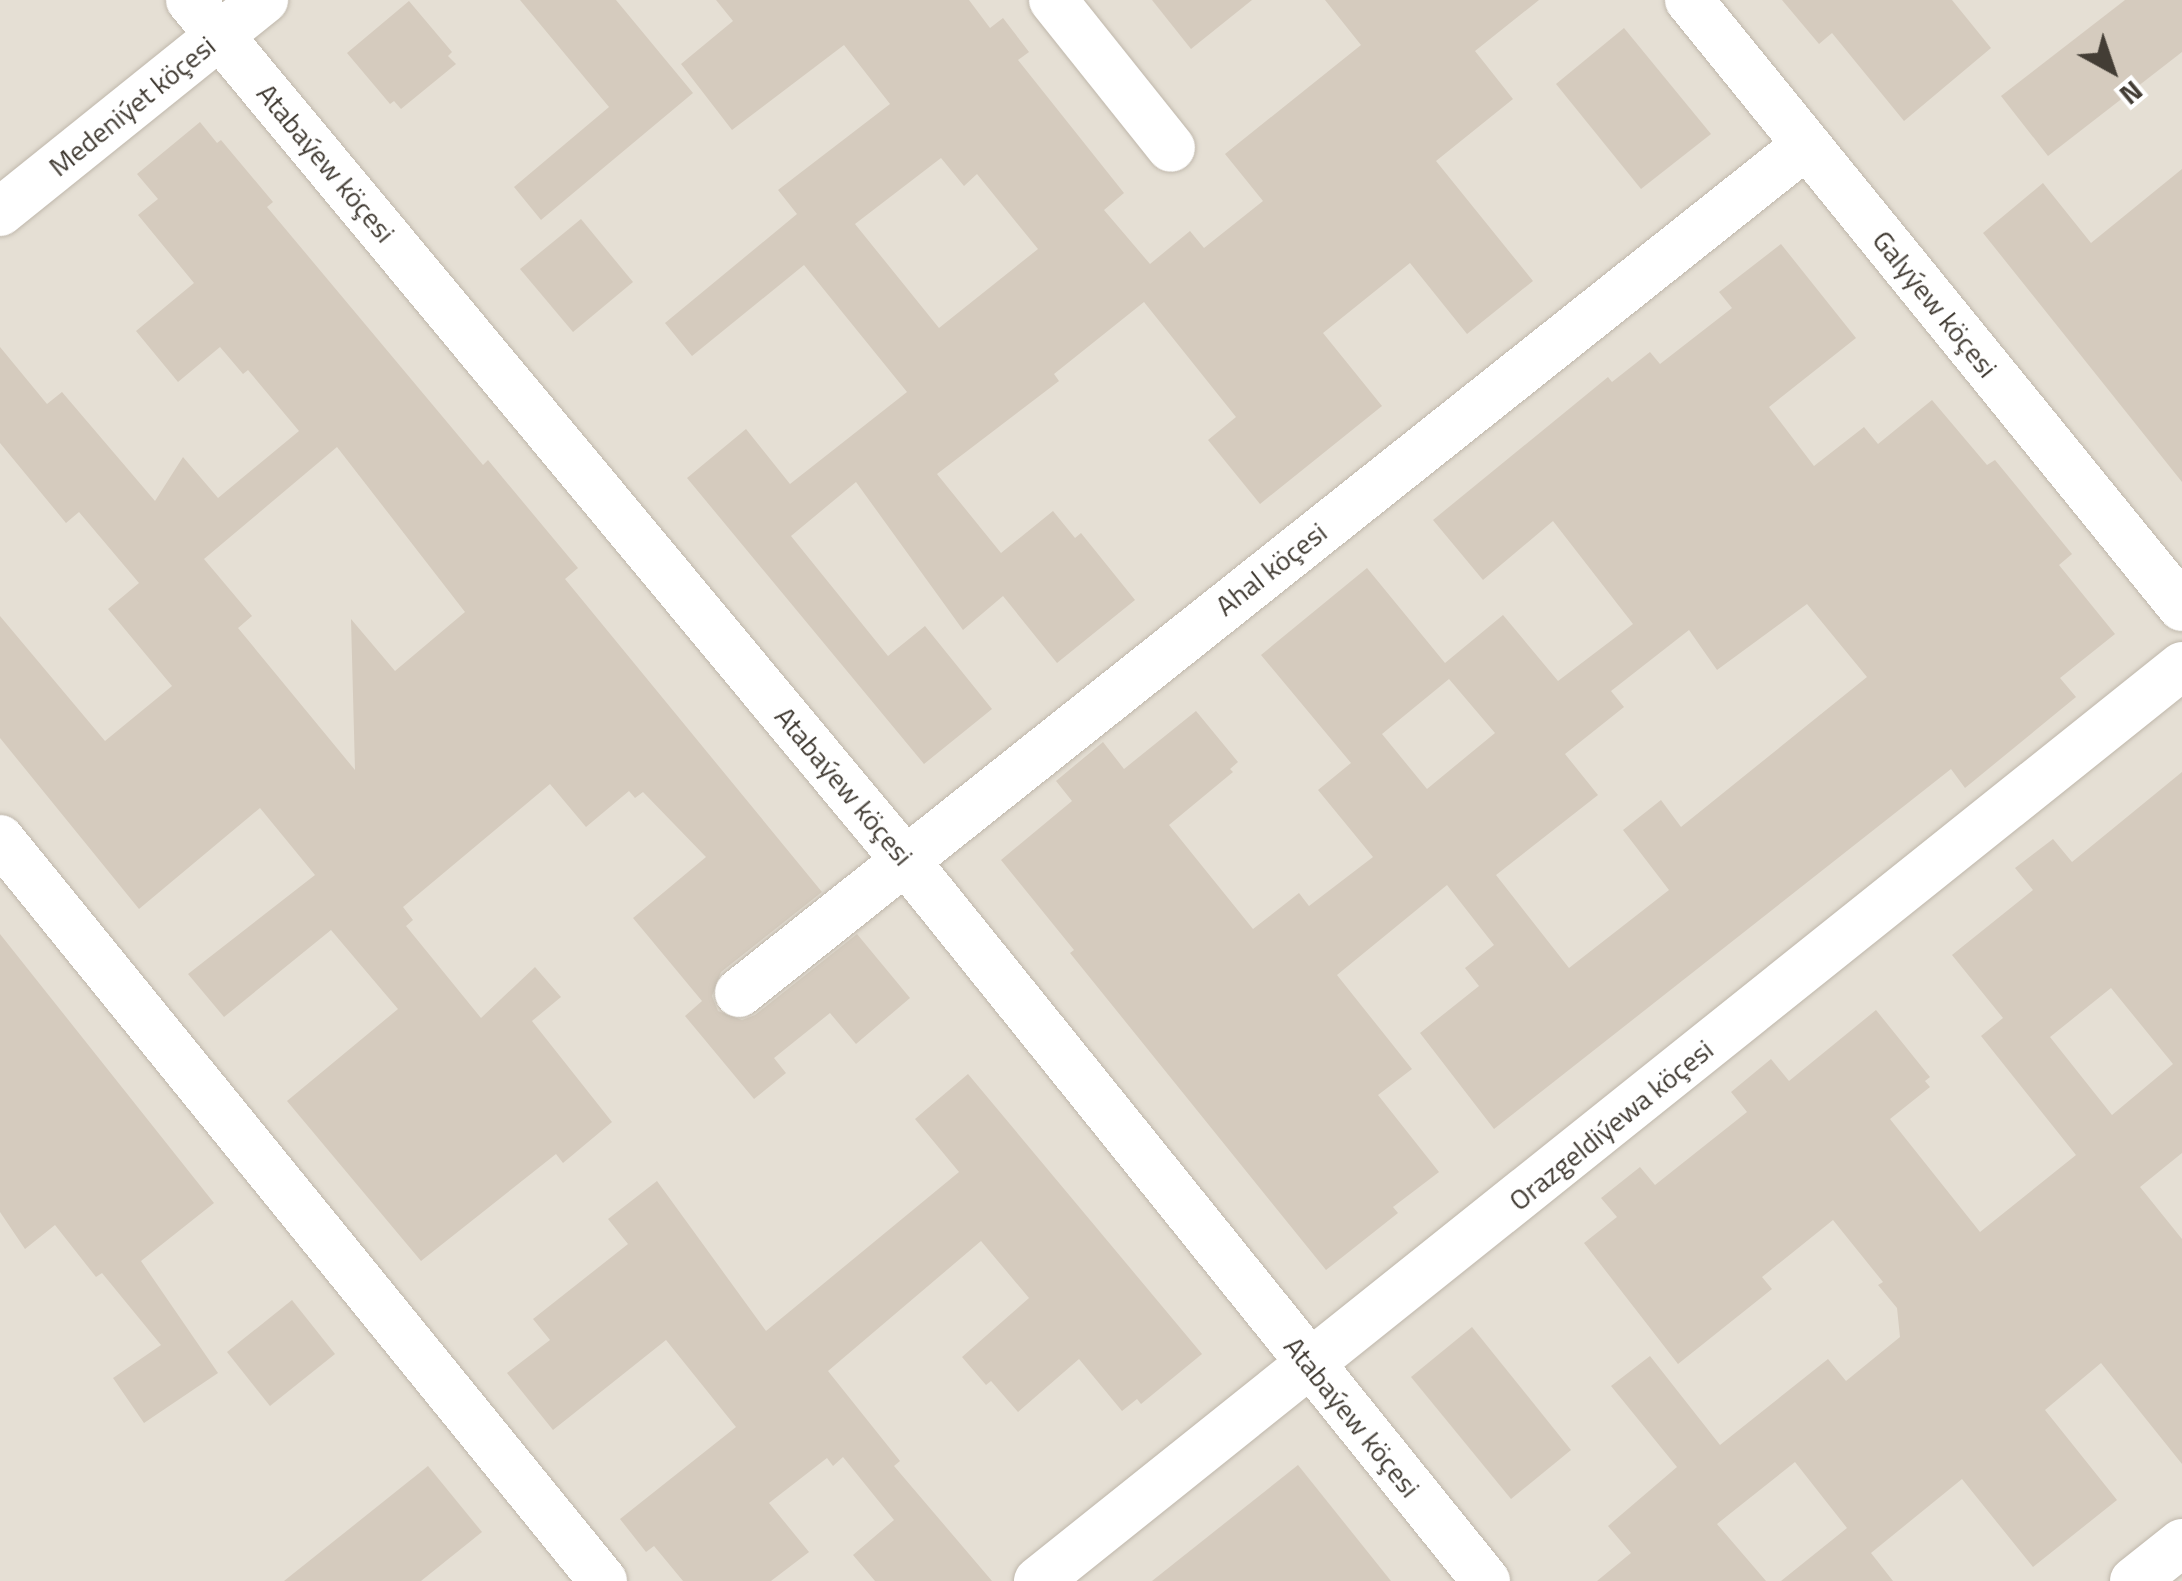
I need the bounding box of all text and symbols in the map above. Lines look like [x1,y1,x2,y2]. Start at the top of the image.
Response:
north arrow [2062,20,2162,120]
street label: Medeniýet köçesi [42,29,222,183]
text: N [2110,71,2153,116]
street label: Atabaýew köçesi [250,77,402,249]
street label: Galyýew köçesi [1866,224,2004,384]
street label: Ahal köçesi [1209,515,1333,623]
street label: Atabaýew köçesi [768,700,920,872]
street label: Orazgeldiýewa köçesi [1502,1032,1720,1218]
street label: Atabaýew köçesi [1277,1330,1427,1504]

